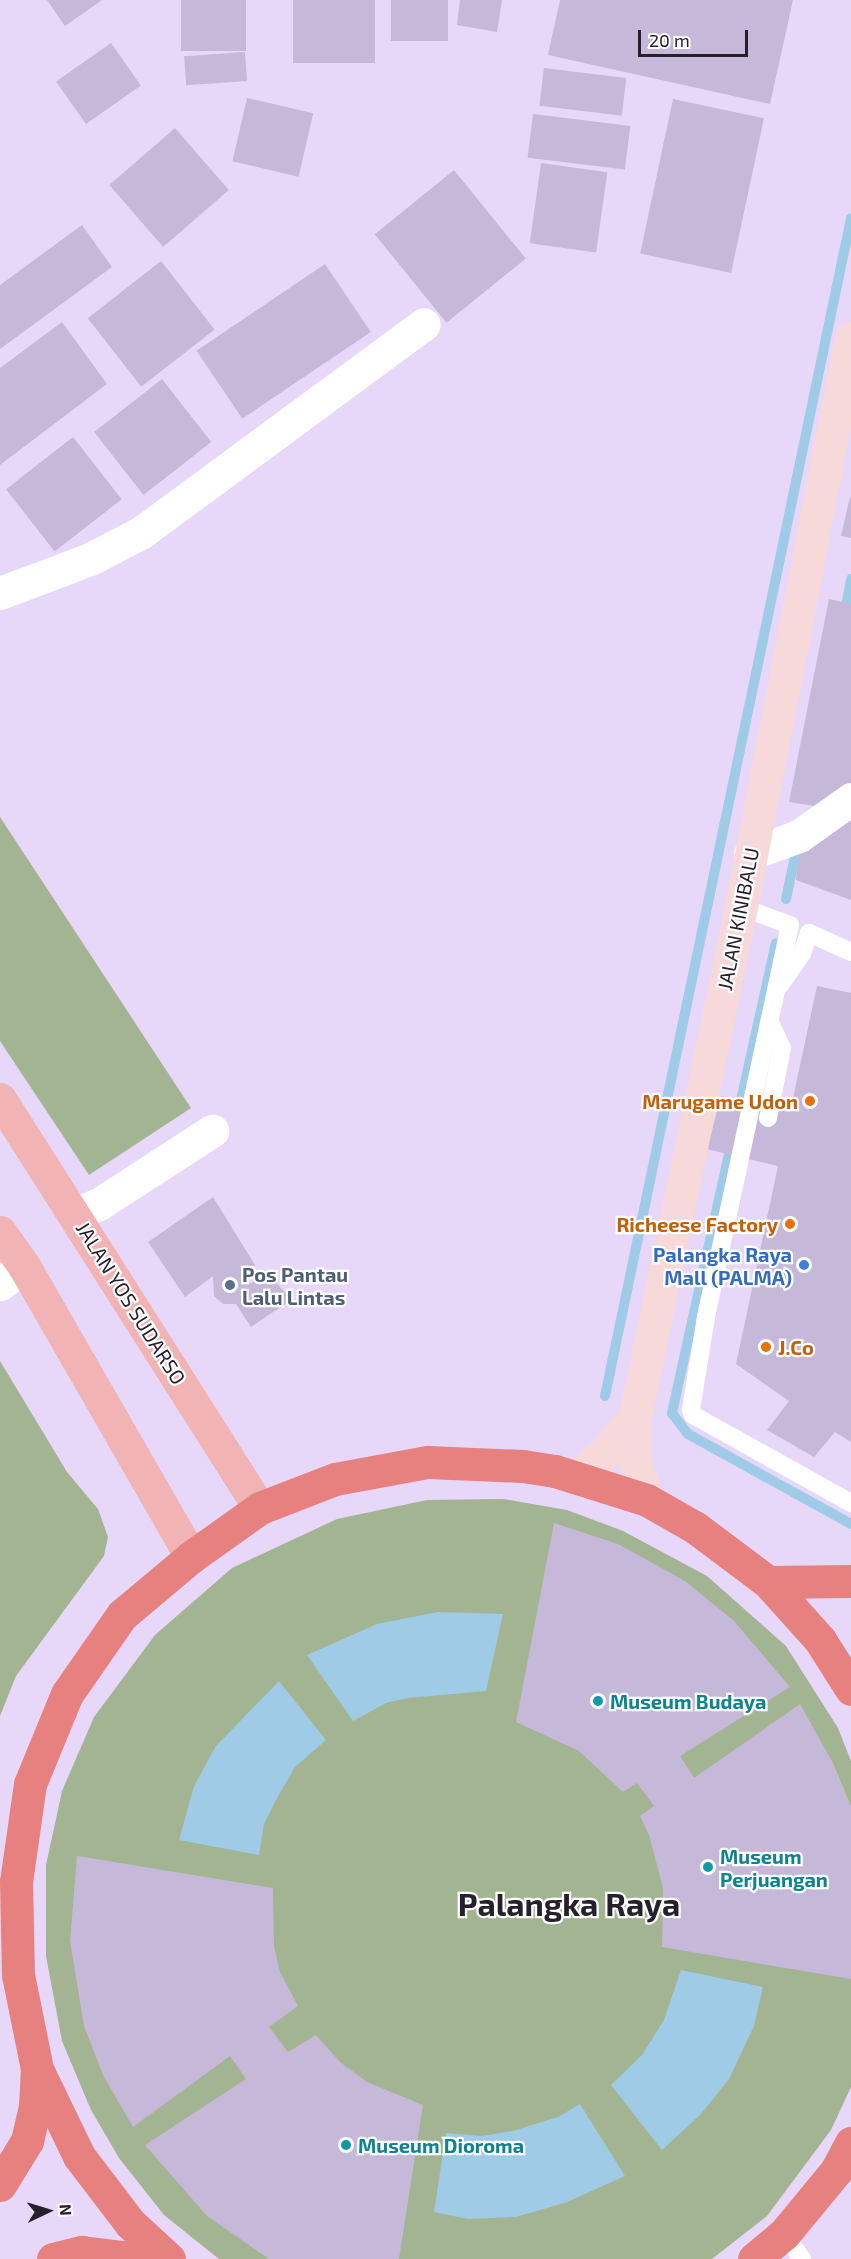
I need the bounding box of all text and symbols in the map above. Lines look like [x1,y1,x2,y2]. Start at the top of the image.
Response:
scale bar [641,18,750,56]
text: 20 m [649,29,690,51]
street label: JALAN KINIBALU [712,846,764,992]
place label: Marugame Udon [642,1089,798,1113]
marker: Marugame Udon [803,1094,817,1108]
place label: Richeese Factory [616,1212,778,1236]
street label: JALAN YOS SUDARSO [71,1217,191,1389]
marker: Richeese Factory [783,1217,797,1231]
place label: Palangka Raya Mall (PALMA) [653,1242,792,1289]
marker: Palangka Raya Mall (PALMA) [797,1258,811,1272]
place label: Pos Pantau Lalu Lintas [242,1262,348,1309]
marker: Pos Pantau Lalu Lintas [223,1278,237,1292]
place label: J.Co [778,1335,814,1359]
marker: J.Co [759,1340,773,1354]
place label: Museum Budaya [610,1689,766,1713]
marker: Museum Budaya [591,1694,605,1708]
place label: Museum Perjuangan [720,1844,828,1891]
marker: Museum Perjuangan [701,1860,715,1874]
district label: Palangka Raya [458,1884,680,1922]
place label: Museum Dioroma [358,2133,524,2157]
marker: Museum Dioroma [339,2138,353,2152]
north arrow [18,2181,78,2241]
text: N [57,2203,76,2216]

